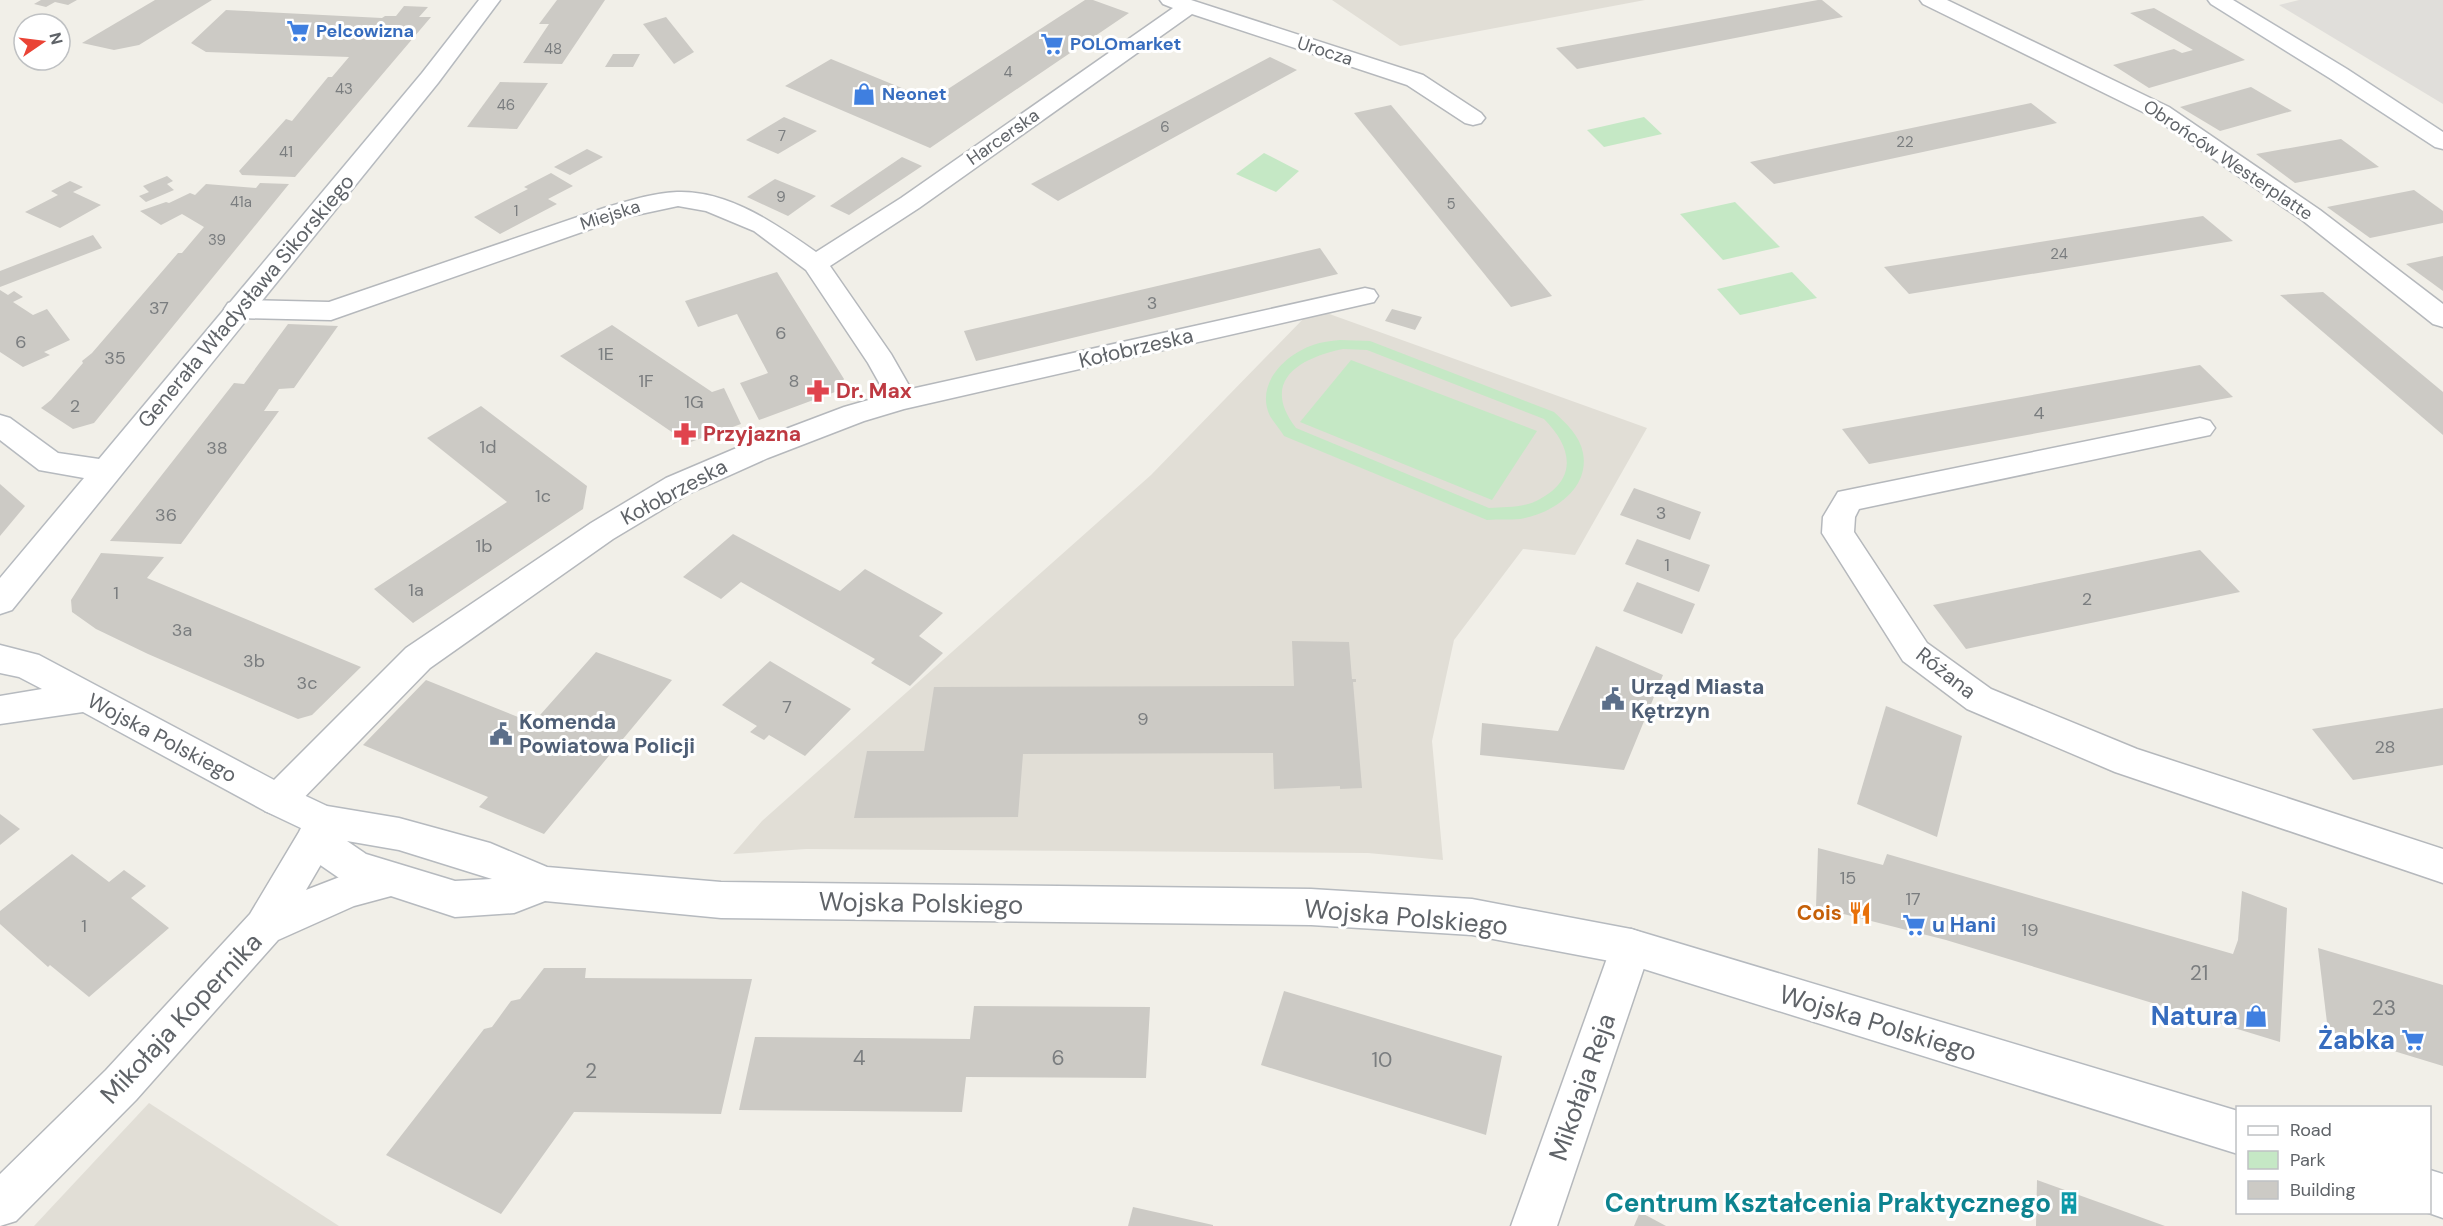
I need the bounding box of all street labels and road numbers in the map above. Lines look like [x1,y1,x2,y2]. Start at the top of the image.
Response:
street label: Urocza [1294,31,1356,71]
street label: Obrońców Westerplatte [2139,94,2317,226]
street label: Harcerska [962,103,1044,171]
street label: Generała Władysława Sikorskiego [131,168,361,434]
street label: Miejska [577,194,643,236]
street label: Kołobrzeska [1076,321,1196,375]
street label: Kołobrzeska [616,452,732,532]
street label: Różana [1910,641,1982,705]
street label: Wojska Polskiego [82,687,242,789]
street label: Wojska Polskiego [818,884,1024,922]
street label: Wojska Polskiego [1303,891,1509,943]
street label: Mikołaja Kopernika [93,925,269,1111]
street label: Wojska Polskiego [1775,977,1981,1069]
street label: Mikołaja Reja [1541,1009,1623,1165]

